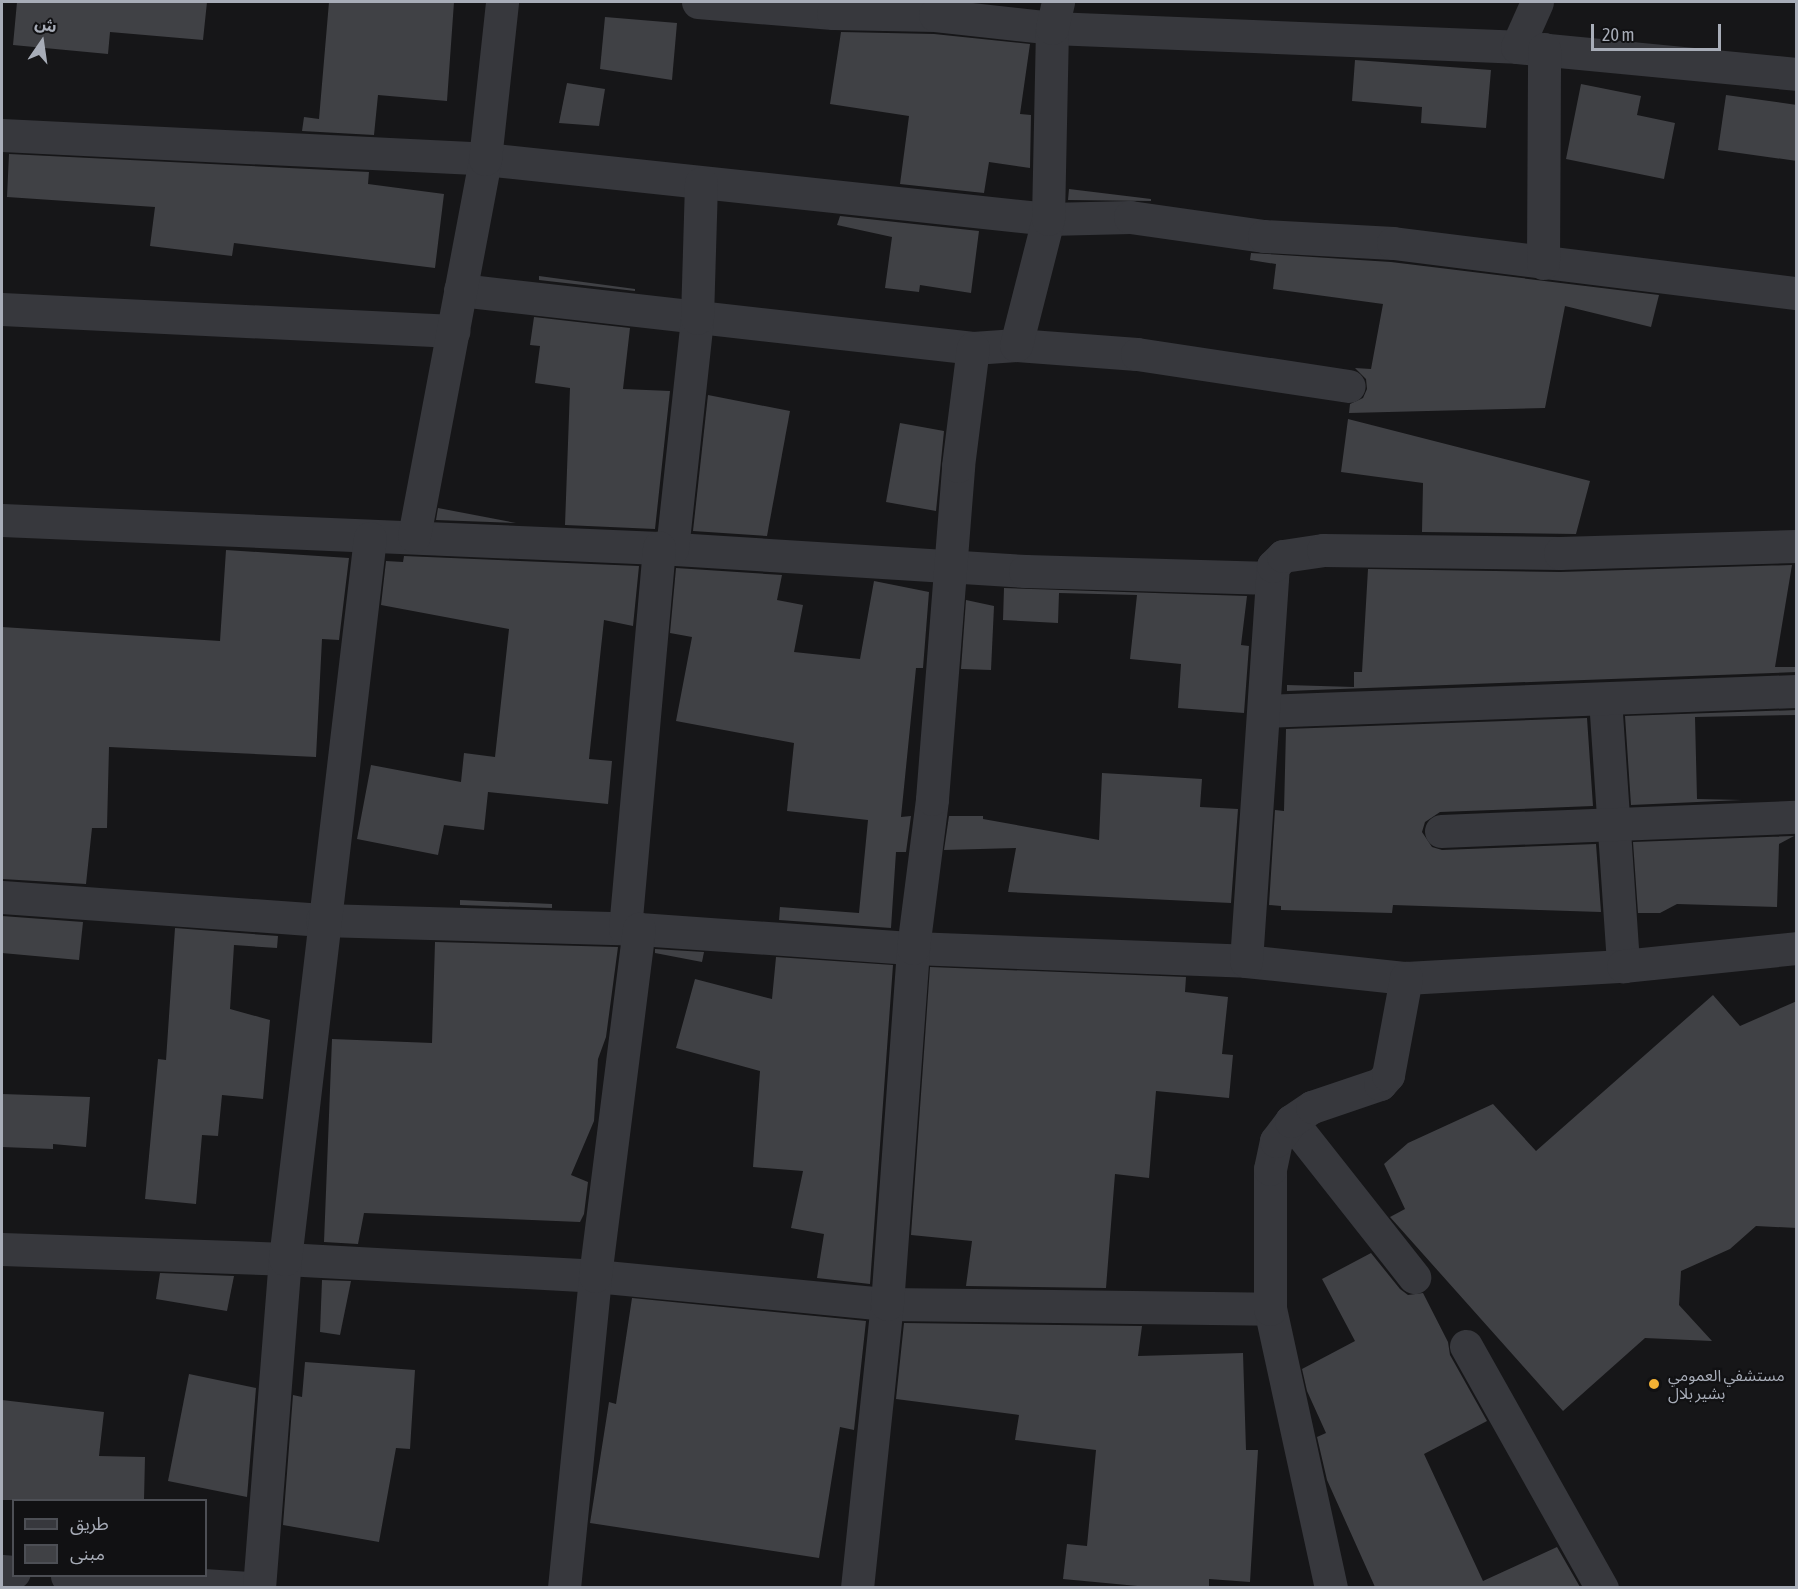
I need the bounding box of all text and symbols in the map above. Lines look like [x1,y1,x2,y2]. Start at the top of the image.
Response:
north arrow [12,12,72,72]
scale bar [1594,12,1724,50]
text: ش [33,13,59,36]
text: 20 m [1602,24,1634,45]
place label: مستشفي العمومي بشير بلال [1668,1365,1785,1403]
marker: مستشفي العمومي بشير بلال [1645,1375,1663,1393]
legend [12,1499,207,1577]
text: طريق [70,1513,109,1534]
text: مبنى [70,1543,105,1564]

